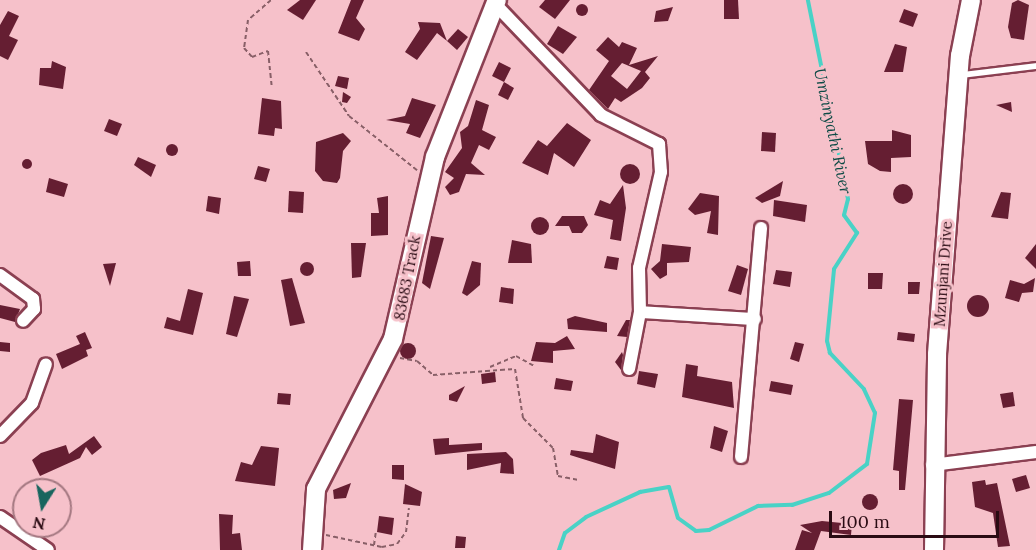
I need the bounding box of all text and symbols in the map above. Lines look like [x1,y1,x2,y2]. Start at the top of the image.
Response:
water label: Umzinyathi River [810,66,856,196]
street label: Mzunjani Drive [930,221,956,327]
street label: 83683 Track [390,234,424,322]
north arrow [12,478,72,538]
scale bar [832,499,1002,537]
text: 100 m [840,510,890,533]
text: N [31,513,47,535]

